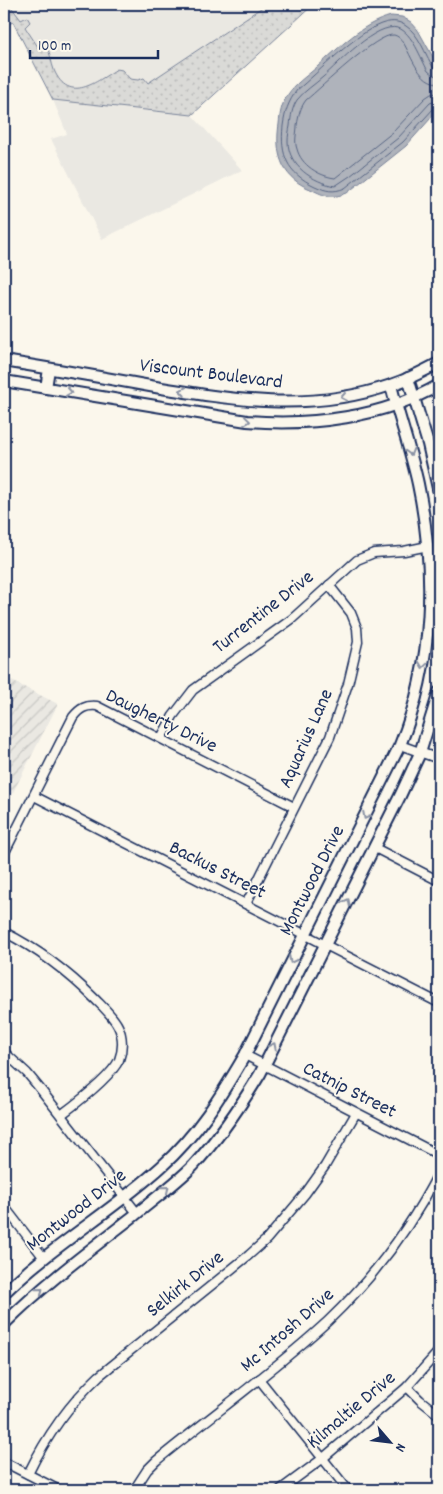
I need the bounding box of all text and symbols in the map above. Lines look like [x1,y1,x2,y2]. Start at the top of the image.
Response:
scale bar [30,28,158,60]
text: 100 m [38,36,71,58]
street label: Viscount Boulevard [138,352,284,398]
one-way arrow [65,386,74,396]
one-way arrow [178,387,187,397]
one-way arrow [340,391,348,402]
one-way arrow [242,415,251,425]
one-way arrow [404,447,415,456]
street label: Turrentine Drive [207,564,321,661]
one-way arrow [418,661,429,669]
street label: Daugherty Drive [100,683,222,761]
street label: Aquarius Lane [273,685,341,793]
one-way arrow [362,810,372,819]
street label: Montwood Drive [273,821,353,941]
street label: Backus Street [164,835,270,907]
one-way arrow [341,898,351,907]
one-way arrow [288,955,298,964]
one-way arrow [267,1043,277,1052]
street label: Catnip Street [297,1055,401,1127]
street label: Montwood Drive [21,1163,133,1259]
one-way arrow [161,1186,170,1195]
street label: Selkirk Drive [141,1245,231,1325]
street label: Mc Intosh Drive [235,1282,341,1380]
one-way arrow [34,1287,43,1296]
street label: Kilmaltie Drive [301,1365,403,1457]
north arrow [366,1416,416,1466]
text: N [389,1439,410,1455]

